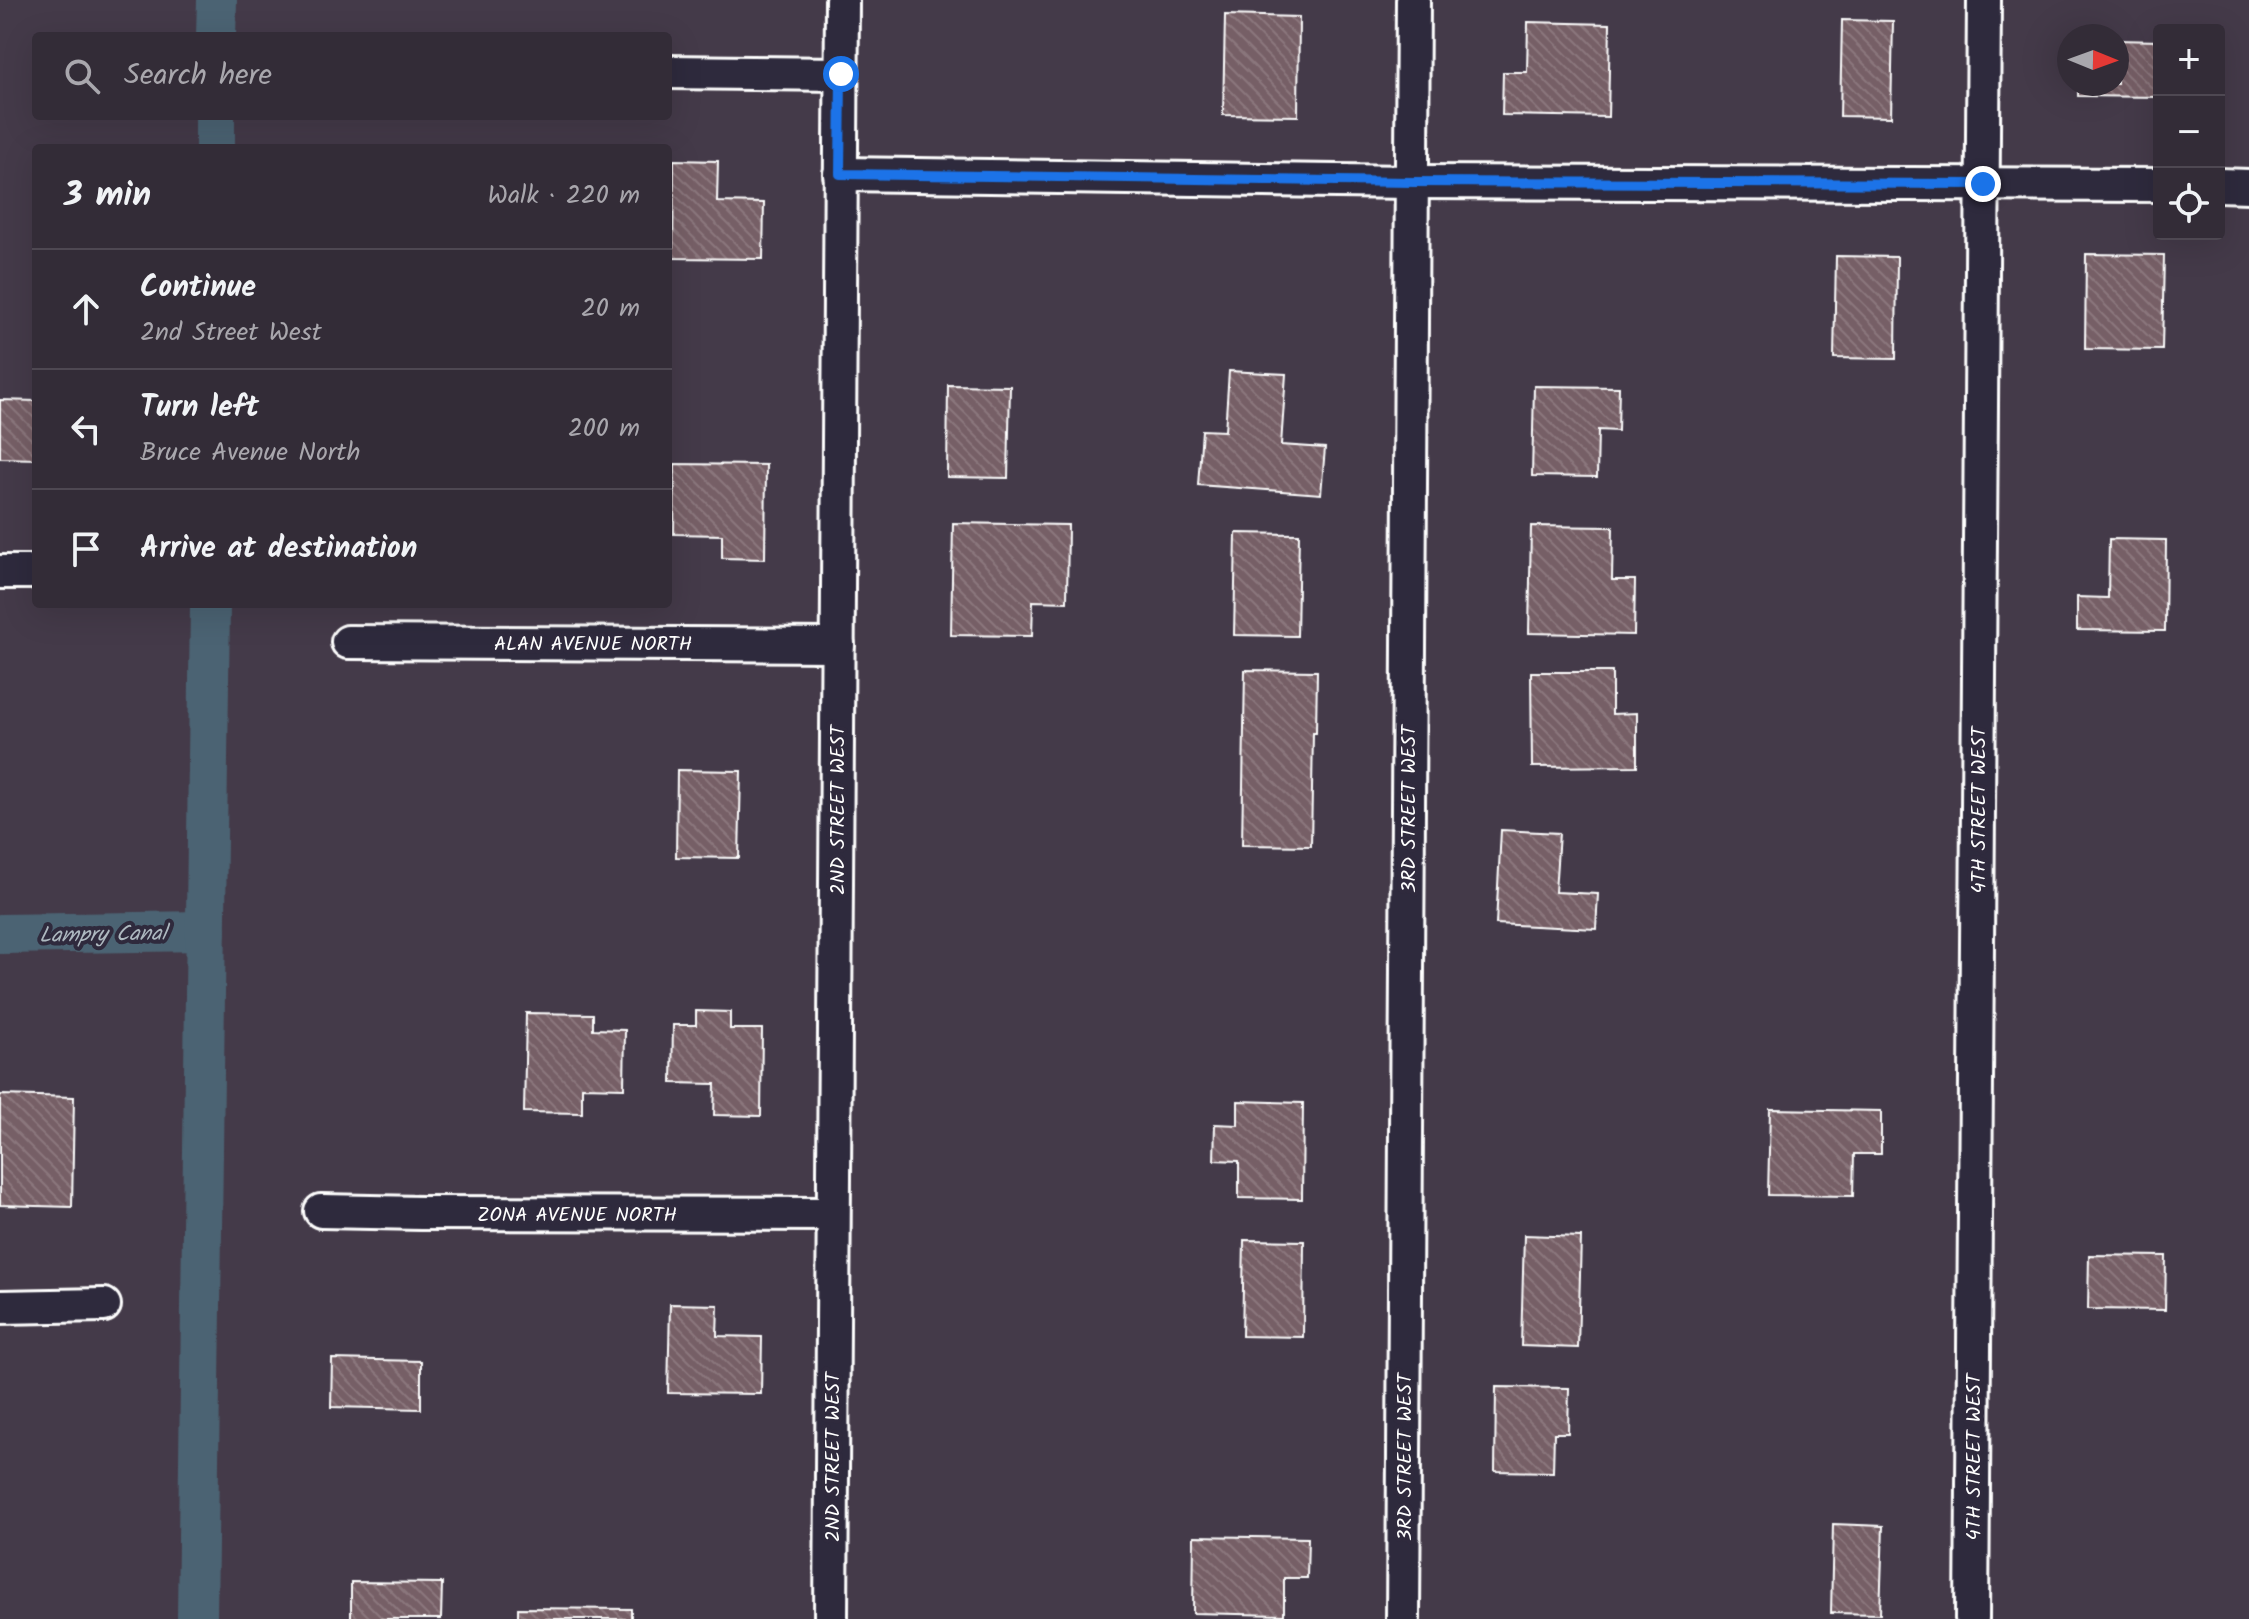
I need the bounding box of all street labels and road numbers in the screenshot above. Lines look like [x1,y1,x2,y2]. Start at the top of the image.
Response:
street label: ALAN AVENUE NORTH [494,629,692,661]
street label: 2ND STREET WEST [823,723,855,895]
street label: 3RD STREET WEST [1394,723,1426,893]
street label: 4TH STREET WEST [1964,724,1996,893]
street label: ZONA AVENUE NORTH [477,1200,677,1232]
street label: 2ND STREET WEST [818,1370,850,1542]
street label: 3RD STREET WEST [1390,1371,1422,1541]
street label: 4TH STREET WEST [1959,1371,1991,1540]

